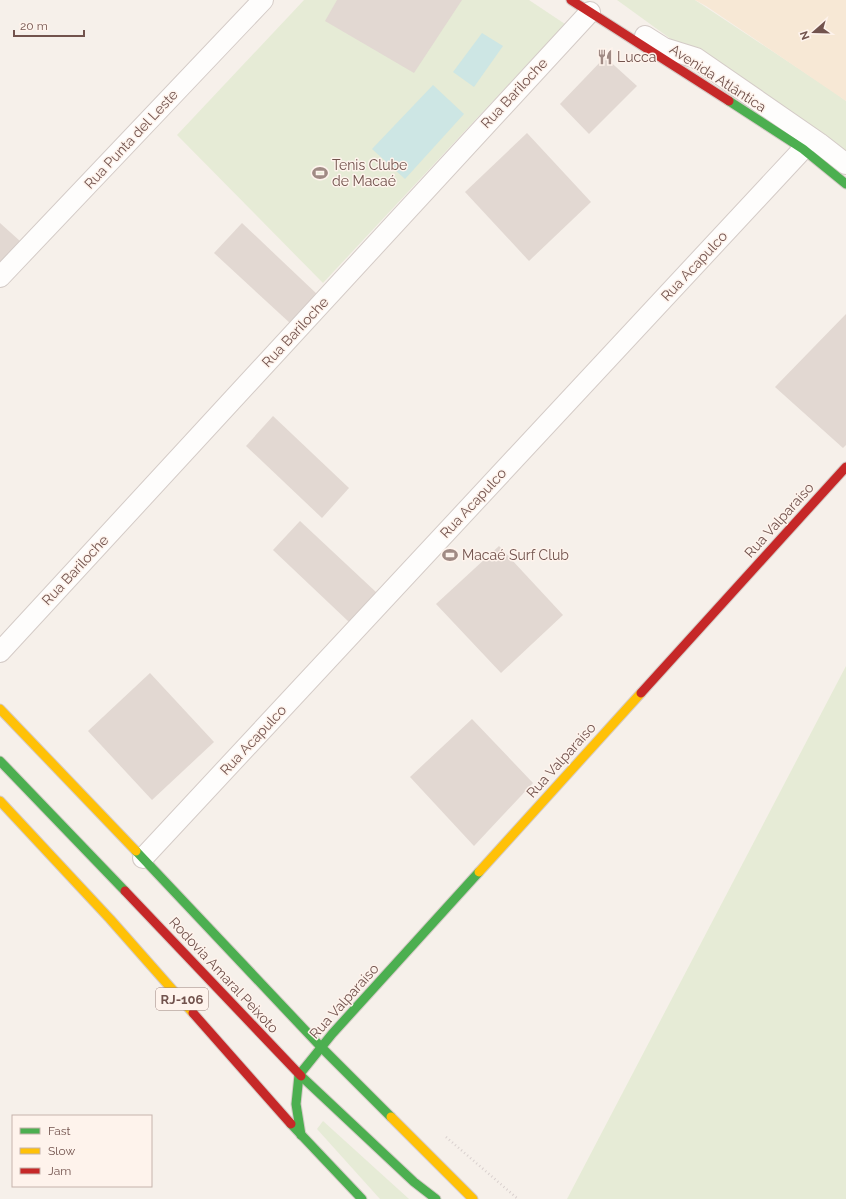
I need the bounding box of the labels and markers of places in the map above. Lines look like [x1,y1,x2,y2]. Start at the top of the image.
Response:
restaurant icon: Lucca [596,48,614,66]
place label: Lucca [617,49,656,65]
place label: Tenis Clube de Macaé [332,157,407,189]
sports icon: Tenis Clube de Macaé [311,164,329,182]
sports icon: Macaé Surf Club [441,546,459,564]
place label: Macaé Surf Club [462,547,569,563]

